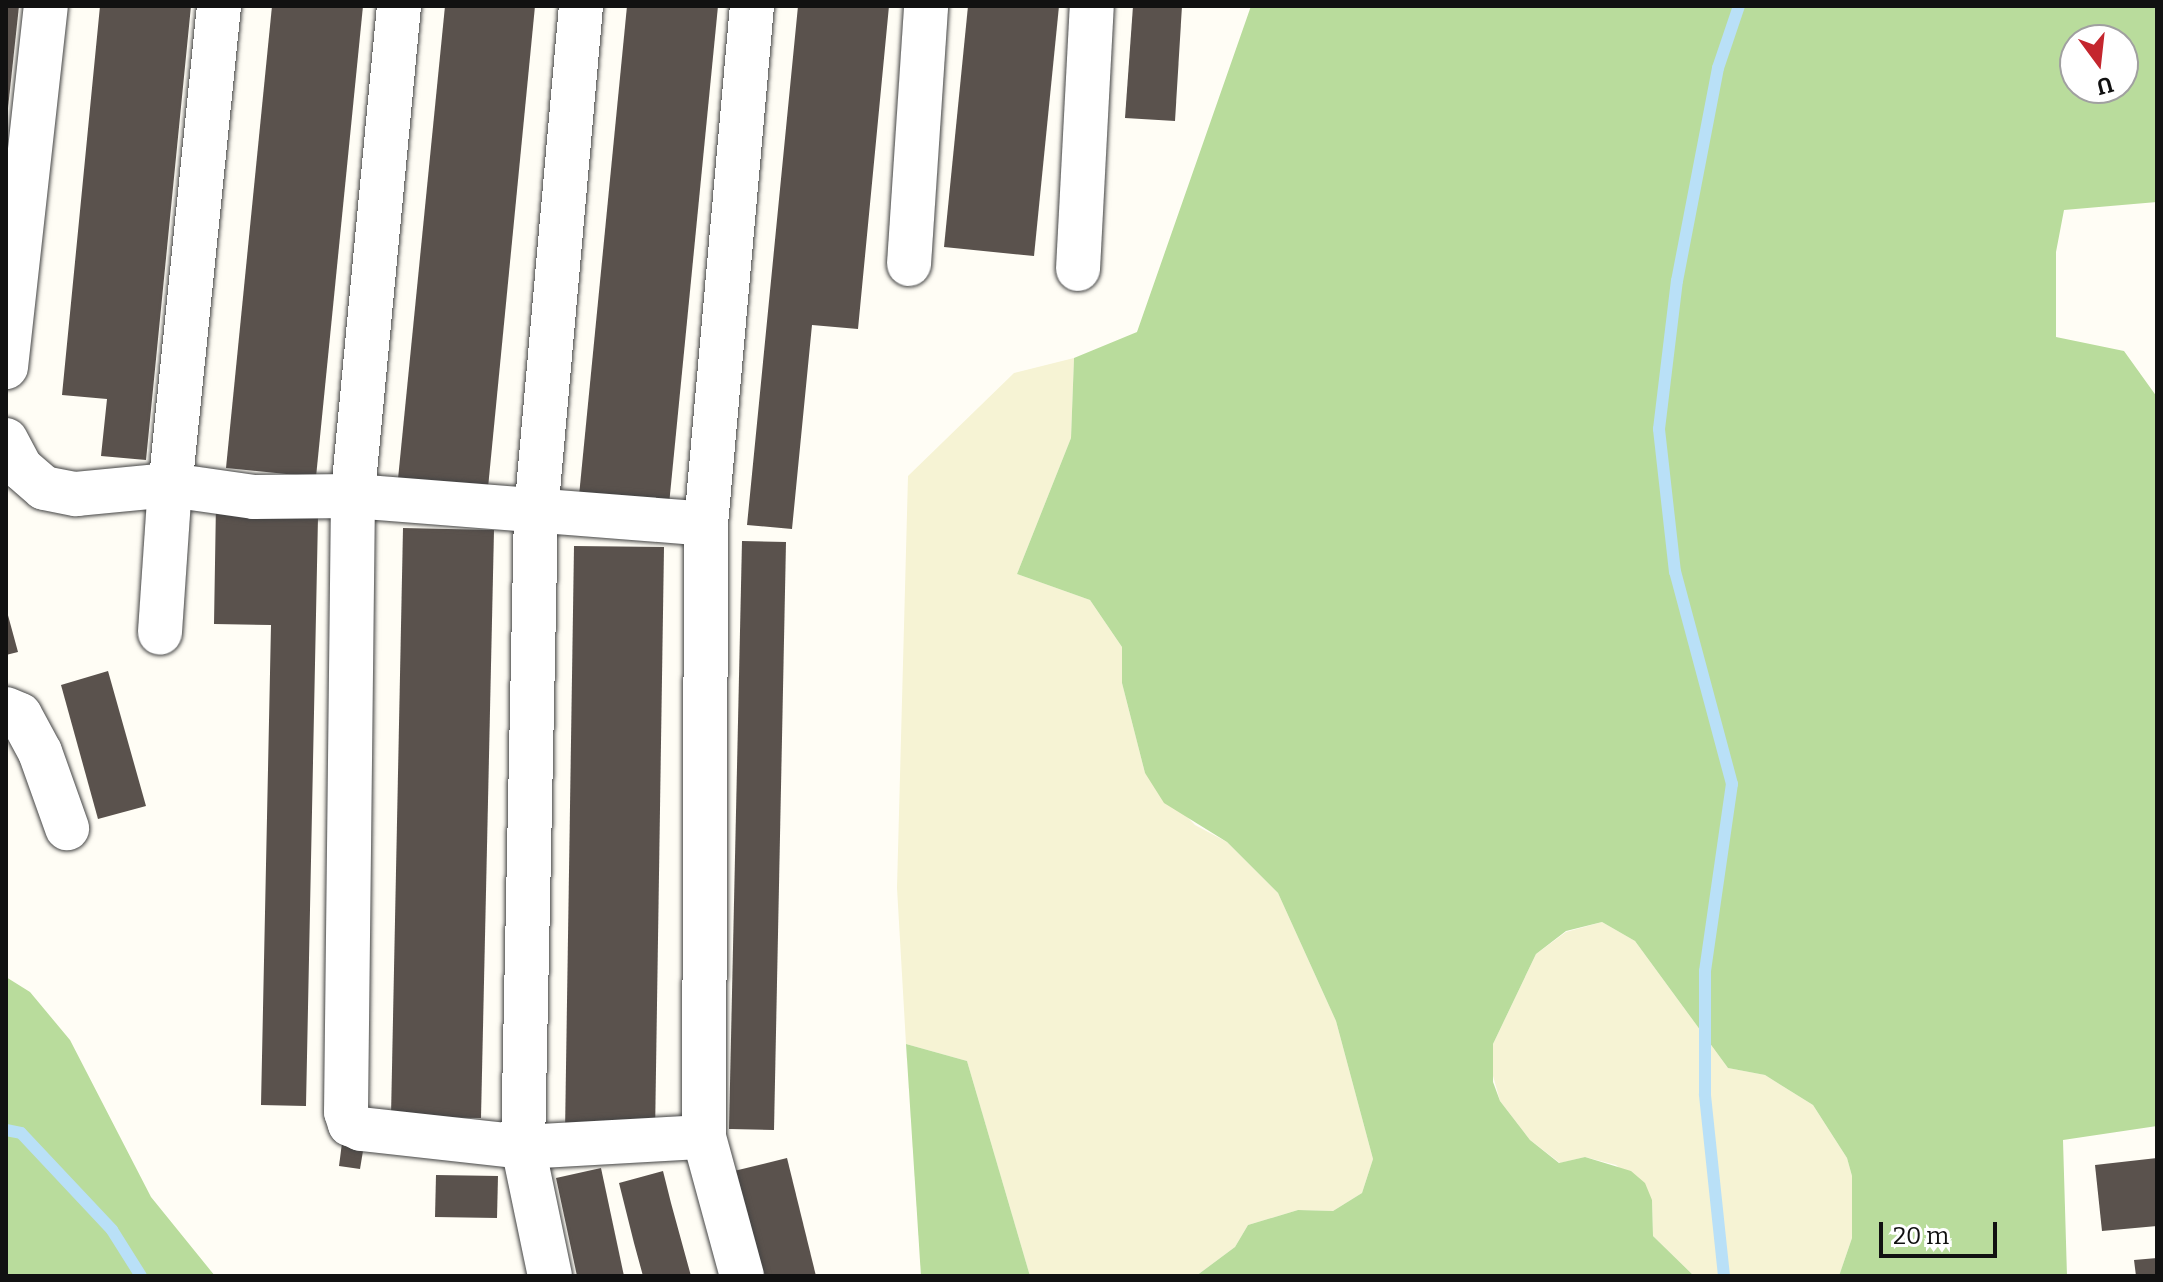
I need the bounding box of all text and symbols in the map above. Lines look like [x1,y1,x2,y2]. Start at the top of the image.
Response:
north arrow [2059,24,2139,104]
text: U [2093,71,2116,101]
scale bar [1883,1206,2001,1256]
text: 20 m [1893,1222,1949,1250]

